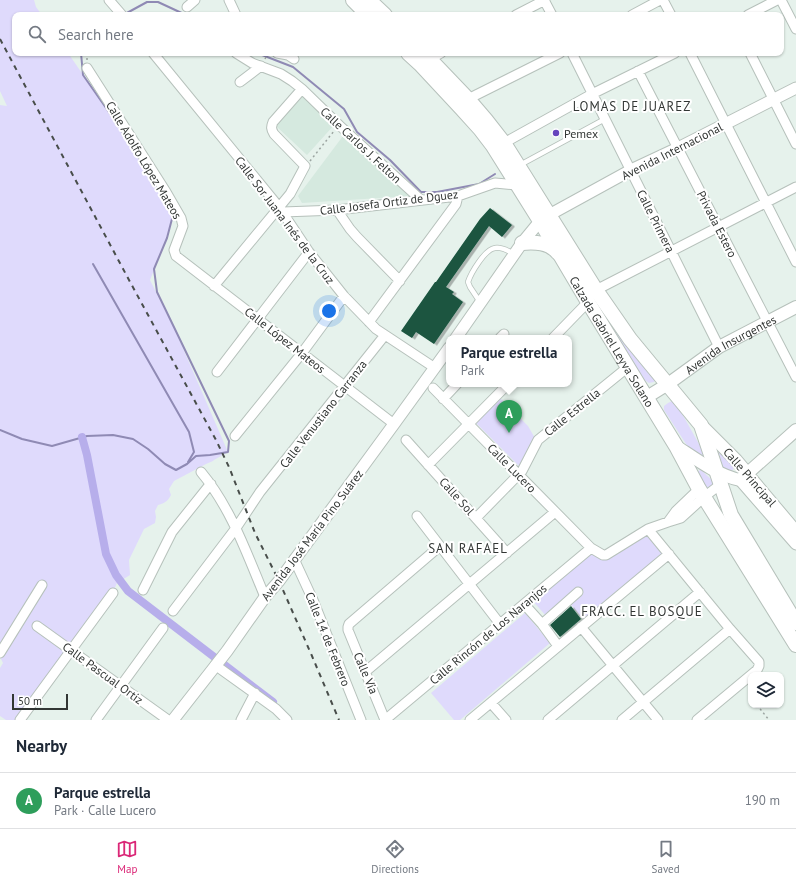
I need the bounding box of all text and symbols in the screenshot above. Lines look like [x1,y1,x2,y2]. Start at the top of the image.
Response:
search box [12,12,784,56]
icon: search [26,23,48,45]
text: Search here [58,25,134,44]
street label: Calle Adolfo López Mateos [103,98,185,222]
district label: LOMAS DE JUAREZ [573,98,691,115]
street label: Calle Carlos J. Felton [318,104,404,186]
street label: Avenida Internacional [619,119,726,183]
place label: Pemex [564,126,598,141]
marker: Pemex [551,128,561,138]
street label: Calle Sor Juana Inés de la Cruz [232,153,338,287]
street label: Calle Josefa Ortiz de Dguez [319,186,459,218]
street label: Calle Primera [634,187,678,255]
street label: Privada Estero [694,188,740,260]
street label: Calzada Gabriel Leyva Solano [567,273,658,409]
your location [319,301,339,321]
street label: Calle López Mateos [242,304,328,376]
street label: Avenida Insurgentes [682,311,779,377]
popup [446,335,572,387]
text: Parque estrella [461,343,557,362]
street label: Calle Venustiano Carranza [276,357,370,471]
text: Park [461,362,485,379]
street label: Calle Estrella [541,385,603,439]
pin: A [496,400,522,433]
street label: Calle Lucero [484,440,540,496]
street label: Calle Principal [720,444,780,510]
street label: Avenida José María Pino Suárez [258,466,366,604]
street label: Calle Sol [436,474,478,518]
district label: SAN RAFAEL [428,540,508,557]
street label: Calle Rincón de Los Naranjos [426,581,550,687]
street label: Calle 14 de Febrero [302,590,354,688]
district label: FRACC. EL BOSQUE [581,603,703,620]
street label: Calle Pascual Ortiz [60,639,146,707]
street label: Calle Vía [351,650,382,696]
map controls [748,672,784,708]
button: layers [748,672,784,708]
scale bar [12,692,68,711]
text: 50 m [18,694,42,708]
text: Nearby [16,735,67,757]
text: Parque estrella [54,783,151,802]
text: A [25,792,33,809]
text: 190 m [745,792,780,809]
text: Park · Calle Lucero [54,802,156,819]
tab: Map [116,838,138,876]
tab: Directions [371,838,419,876]
tab: Saved [652,838,680,876]

